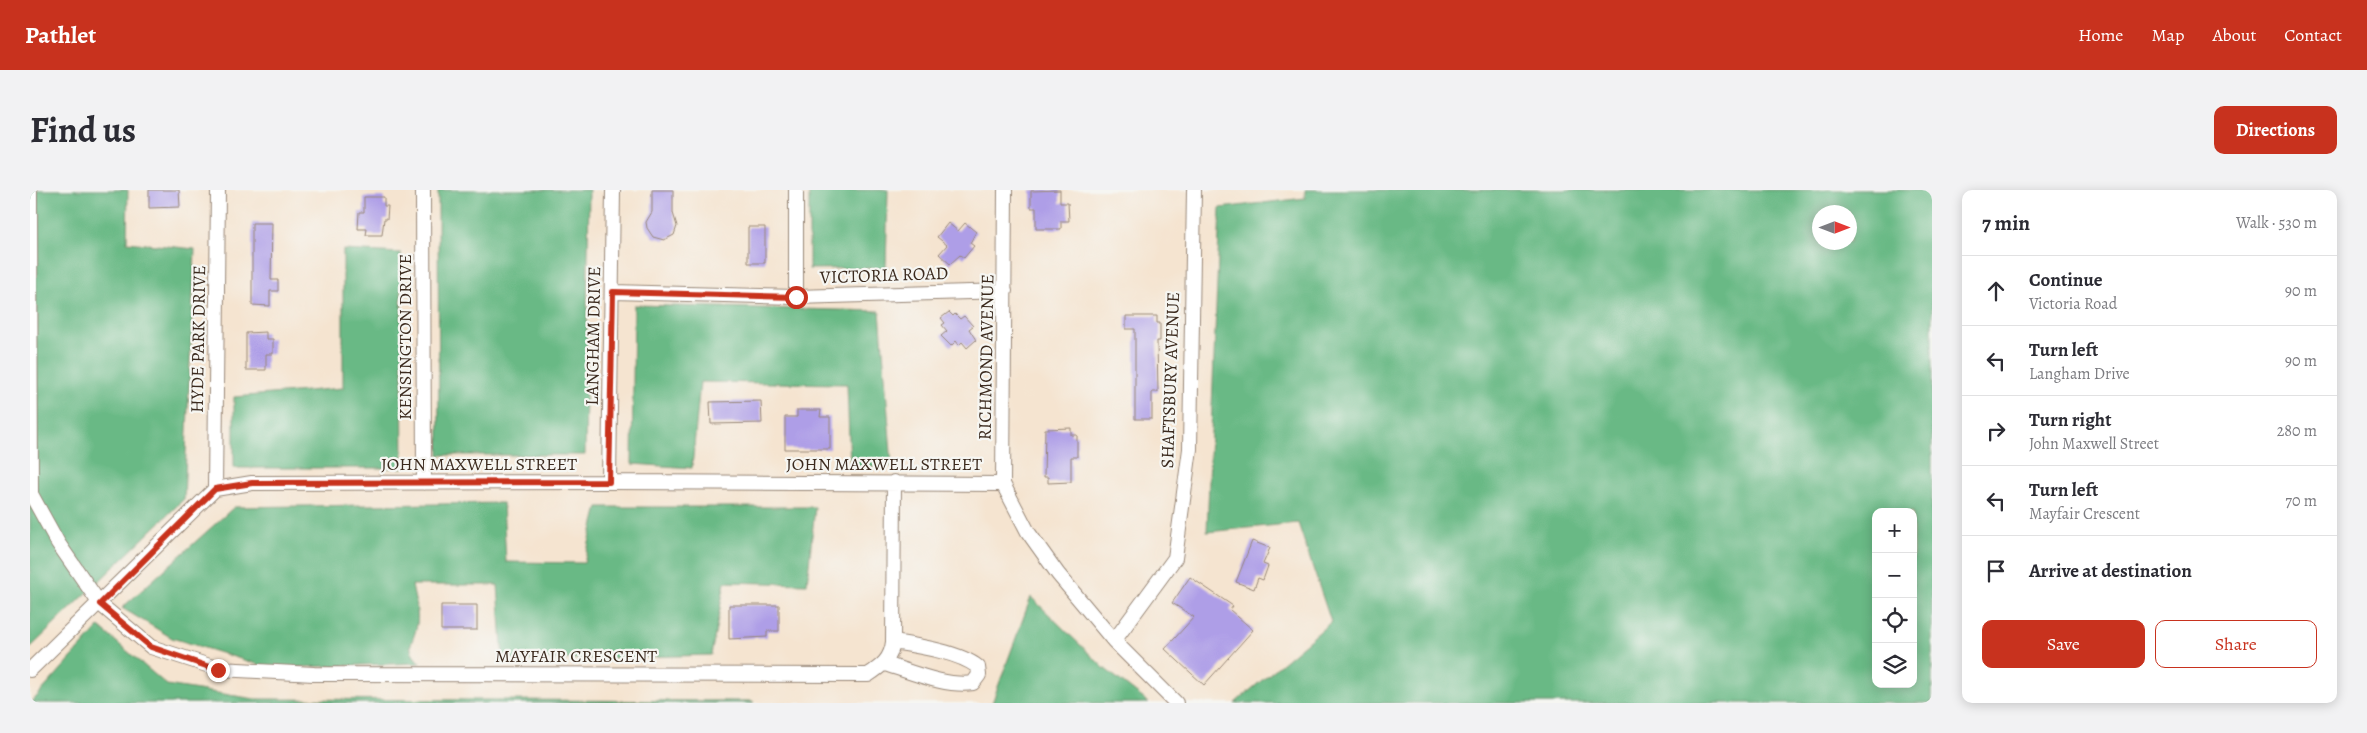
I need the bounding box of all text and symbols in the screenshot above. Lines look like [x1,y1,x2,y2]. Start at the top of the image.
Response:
text: Pathlet [25,19,96,51]
text: Home [2078,23,2123,47]
text: Map [2151,23,2184,47]
text: About [2212,23,2256,47]
text: Contact [2284,23,2342,47]
text: Find us [30,106,136,154]
button: Directions [2214,106,2337,154]
north arrow [1812,205,1857,250]
text: 7 min [1982,209,2030,237]
text: Walk · 530 m [2236,212,2317,234]
street label: KENSINGTON DRIVE [393,254,417,420]
street label: VICTORIA ROAD [818,261,949,289]
street label: HYDE PARK DRIVE [185,265,211,413]
street label: LANGHAM DRIVE [580,266,606,406]
text: Continue [2029,267,2103,293]
street label: RICHMOND AVENUE [973,274,999,440]
icon: ahead [1982,277,2010,305]
text: 90 m [2285,280,2317,302]
route start [785,286,808,309]
street label: SHAFTSBURY AVENUE [1155,291,1185,469]
text: Victoria Road [2029,293,2117,315]
text: Turn left [2029,337,2098,363]
icon: left [1982,347,2010,375]
text: 90 m [2285,350,2317,372]
text: Langham Drive [2029,363,2130,385]
text: Turn right [2029,407,2111,433]
icon: right [1982,417,2010,445]
text: 280 m [2277,420,2317,442]
text: John Maxwell Street [2029,433,2159,455]
street label: JOHN MAXWELL STREET [381,452,577,476]
street label: JOHN MAXWELL STREET [786,452,982,476]
text: Turn left [2029,477,2098,503]
icon: left [1982,487,2010,515]
text: 70 m [2285,490,2317,512]
text: Mayfair Crescent [2029,503,2140,525]
map controls [1872,508,1917,688]
button: + [1872,508,1917,553]
button: − [1872,553,1917,598]
icon: arrive [1982,557,2010,585]
text: Arrive at destination [2029,558,2192,584]
button: locate [1872,598,1917,643]
button: Save [1982,620,2145,668]
button: Share [2155,620,2317,668]
button: layers [1872,643,1917,688]
street label: MAYFAIR CRESCENT [495,644,657,668]
route end [207,659,230,682]

